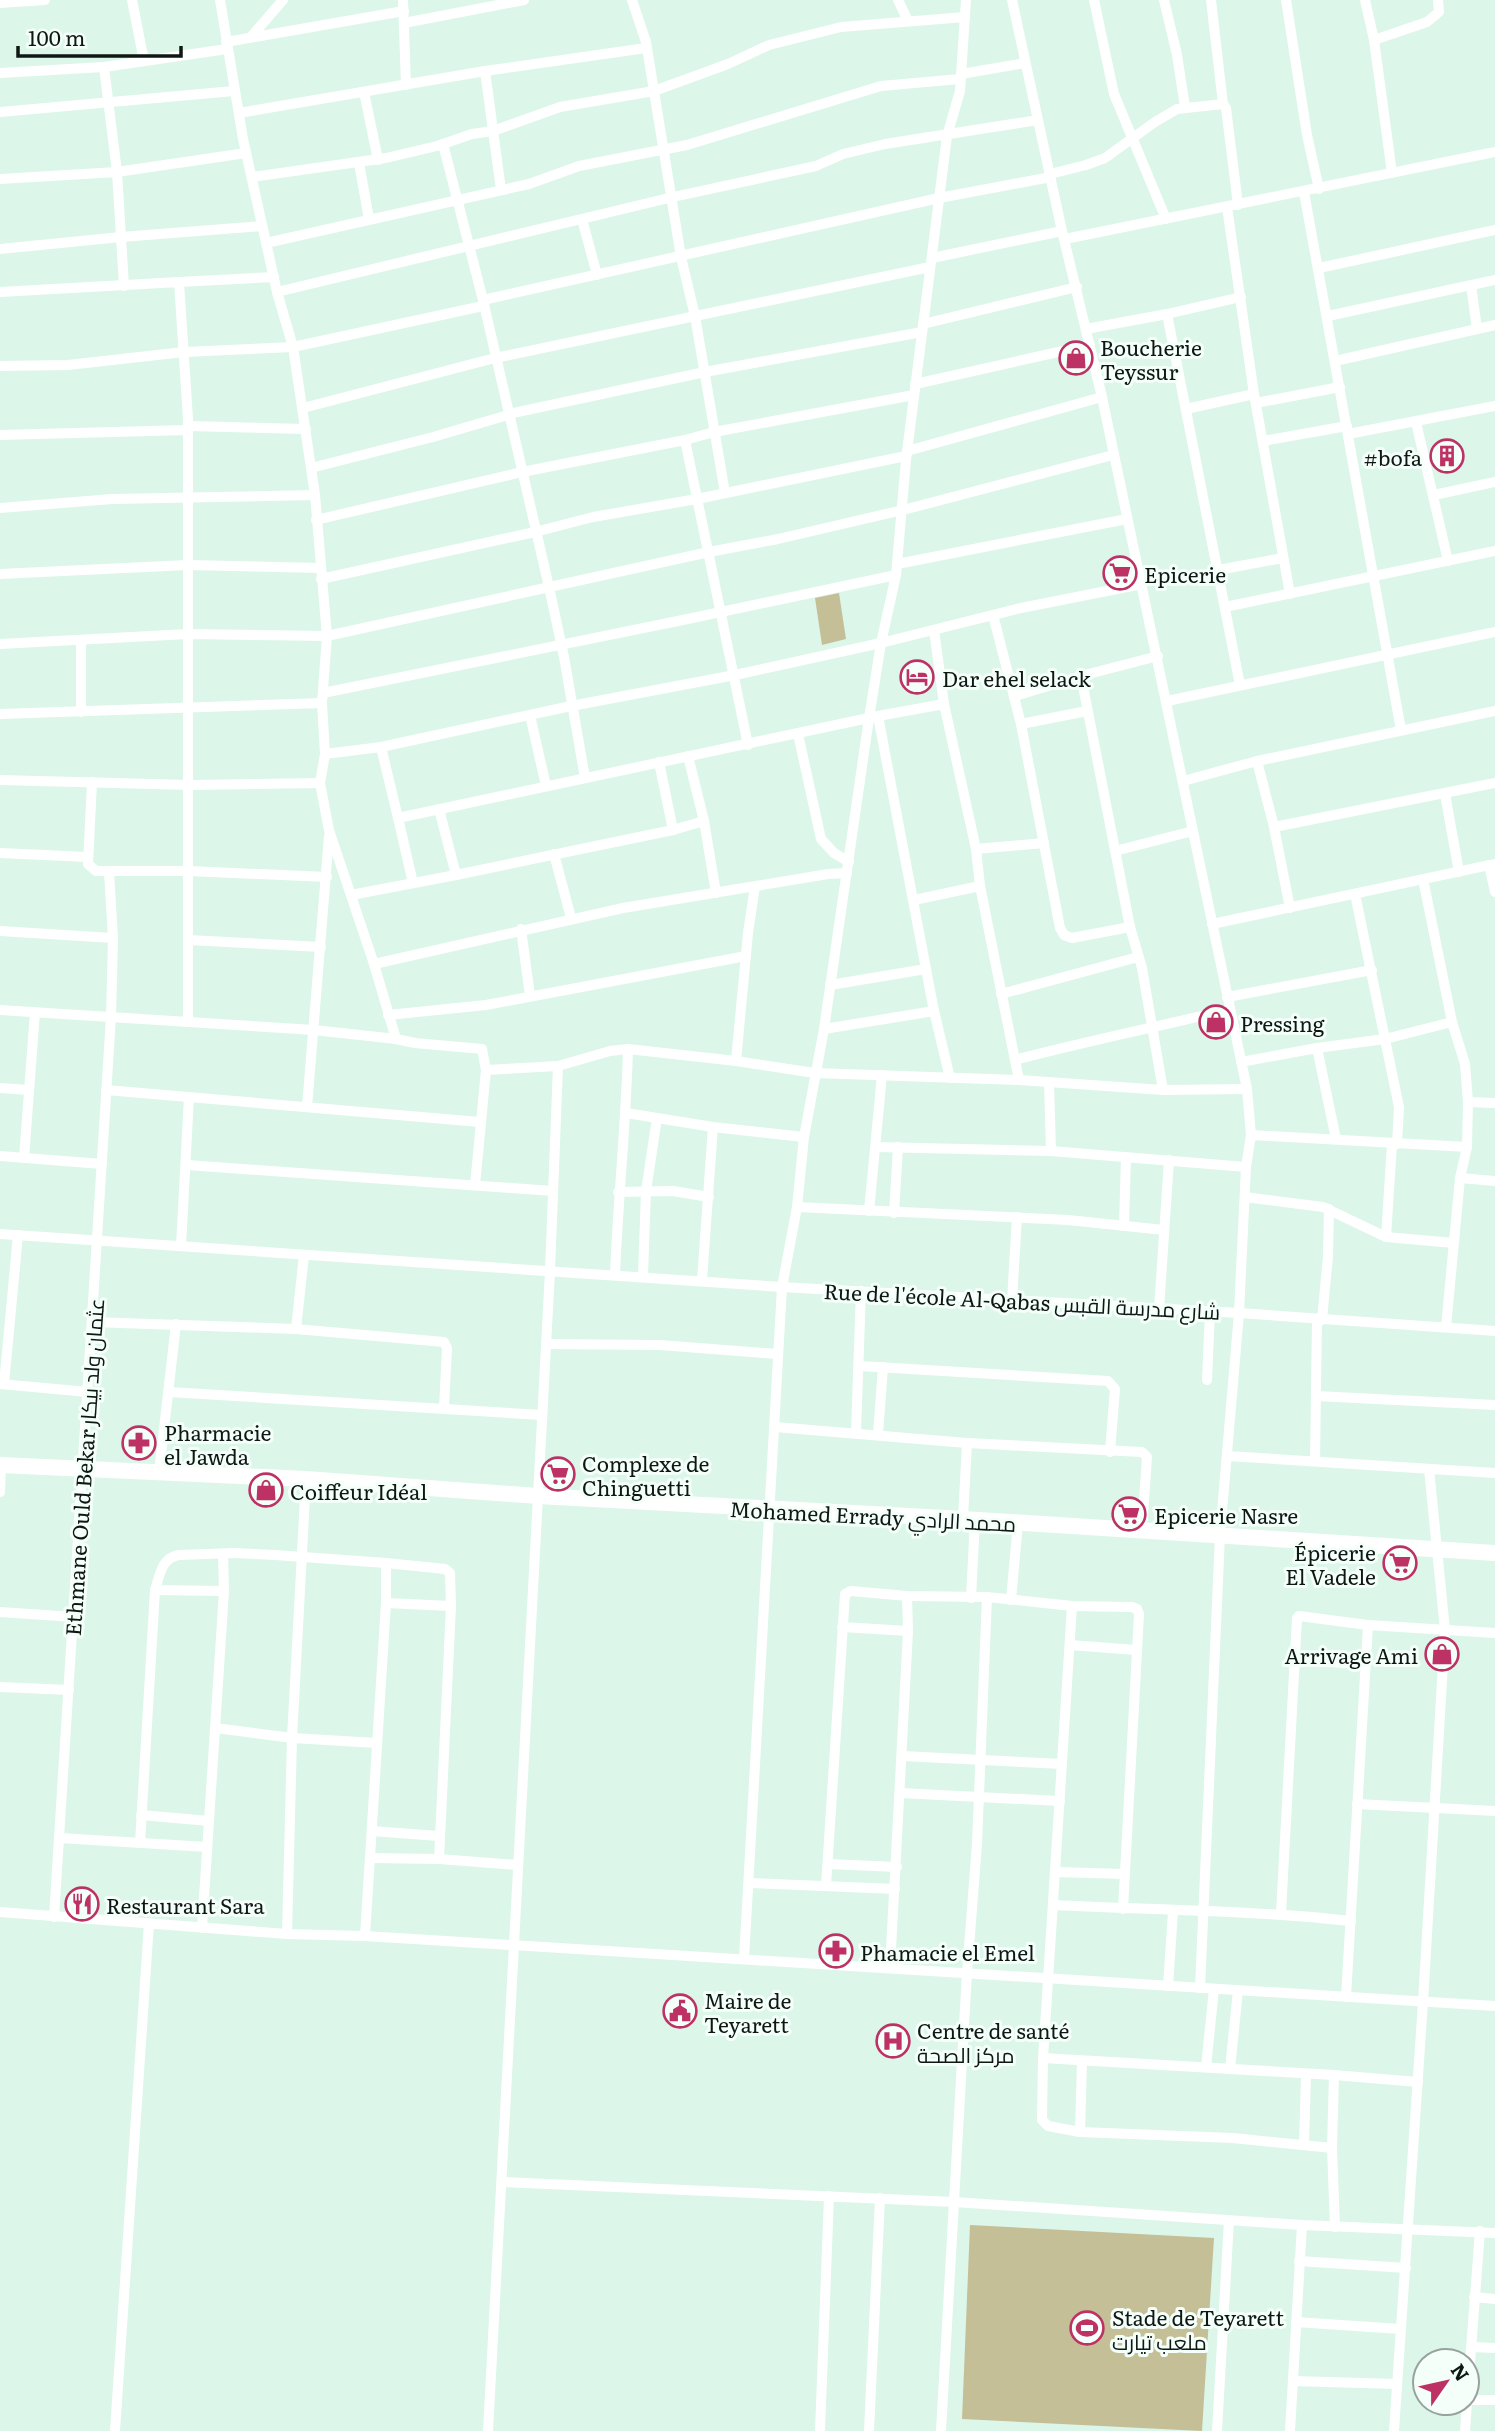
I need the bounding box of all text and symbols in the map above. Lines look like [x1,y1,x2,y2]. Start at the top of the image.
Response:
scale bar [18,14,180,58]
text: 100 m [28,21,85,52]
place label: Boucherie Teyssur [1100,331,1202,386]
shop icon: Boucherie Teyssur [1057,339,1095,377]
building icon: #bofa [1428,437,1466,475]
place label: #bofa [1364,441,1423,472]
supermarket icon: Epicerie [1101,554,1139,592]
place label: Epicerie [1144,558,1226,589]
hotel icon: Dar ehel selack [898,658,936,696]
place label: Dar ehel selack [942,662,1091,693]
shop icon: Pressing [1197,1003,1235,1041]
place label: Pressing [1240,1007,1325,1038]
street label: Rue de l'école Al-Qabas شارع مدرسة القبس [823,1274,1221,1327]
street label: Ethmane Ould Bekar عثمان ولد بيكار [56,1297,110,1637]
place label: Pharmacie el Jawda [164,1416,272,1471]
pharmacy icon: Pharmacie el Jawda [120,1424,158,1462]
place label: Complexe de Chinguetti [582,1447,710,1502]
supermarket icon: Complexe de Chinguetti [539,1455,577,1493]
shop icon: Coiffeur Idéal [247,1471,285,1509]
place label: Coiffeur Idéal [290,1475,427,1506]
street label: Mohamed Errady محمد الرادي [729,1492,1017,1541]
supermarket icon: Epicerie Nasre [1110,1495,1148,1533]
place label: Epicerie Nasre [1154,1499,1298,1530]
place label: Épicerie El Vadele [1285,1536,1376,1591]
supermarket icon: Épicerie El Vadele [1381,1544,1419,1582]
shop icon: Arrivage Ami [1423,1635,1461,1673]
place label: Arrivage Ami [1285,1639,1418,1670]
restaurant icon: Restaurant Sara [63,1885,101,1923]
place label: Restaurant Sara [106,1889,265,1920]
pharmacy icon: Phamacie el Emel [817,1932,855,1970]
place label: Phamacie el Emel [860,1936,1035,1967]
place label: Maire de Teyarett [704,1984,791,2039]
public building icon: Maire de Teyarett [661,1992,699,2030]
place label: Centre de santé مركز الصحة [917,2014,1069,2069]
hospital icon: Centre de santé مركز الصحة [874,2022,912,2060]
place label: Stade de Teyarett ملعب تيارت [1112,2301,1285,2356]
sports icon: Stade de Teyarett ملعب تيارت [1068,2309,1106,2347]
north arrow [1411,2347,1481,2417]
text: N [1445,2357,1477,2386]

